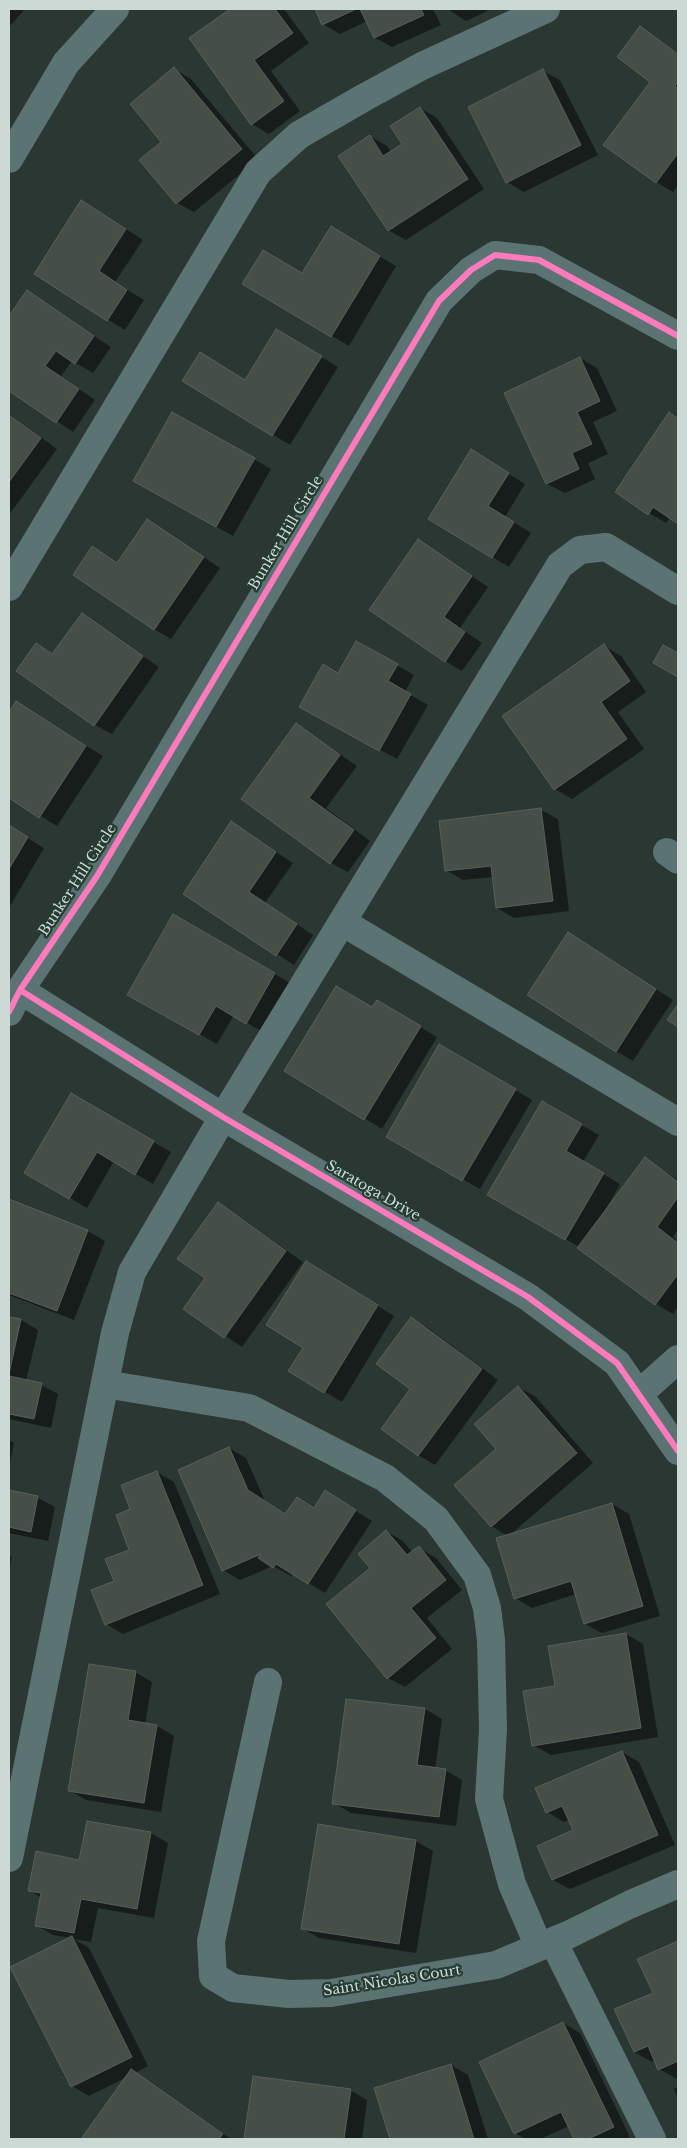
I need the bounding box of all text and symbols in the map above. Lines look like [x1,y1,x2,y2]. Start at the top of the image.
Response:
street label: Bunker Hill Circle [245,473,327,593]
street label: Bunker Hill Circle [36,821,120,939]
street label: Saratoga Drive [323,1157,423,1225]
street label: Saint Nicolas Court [322,1962,462,2000]

